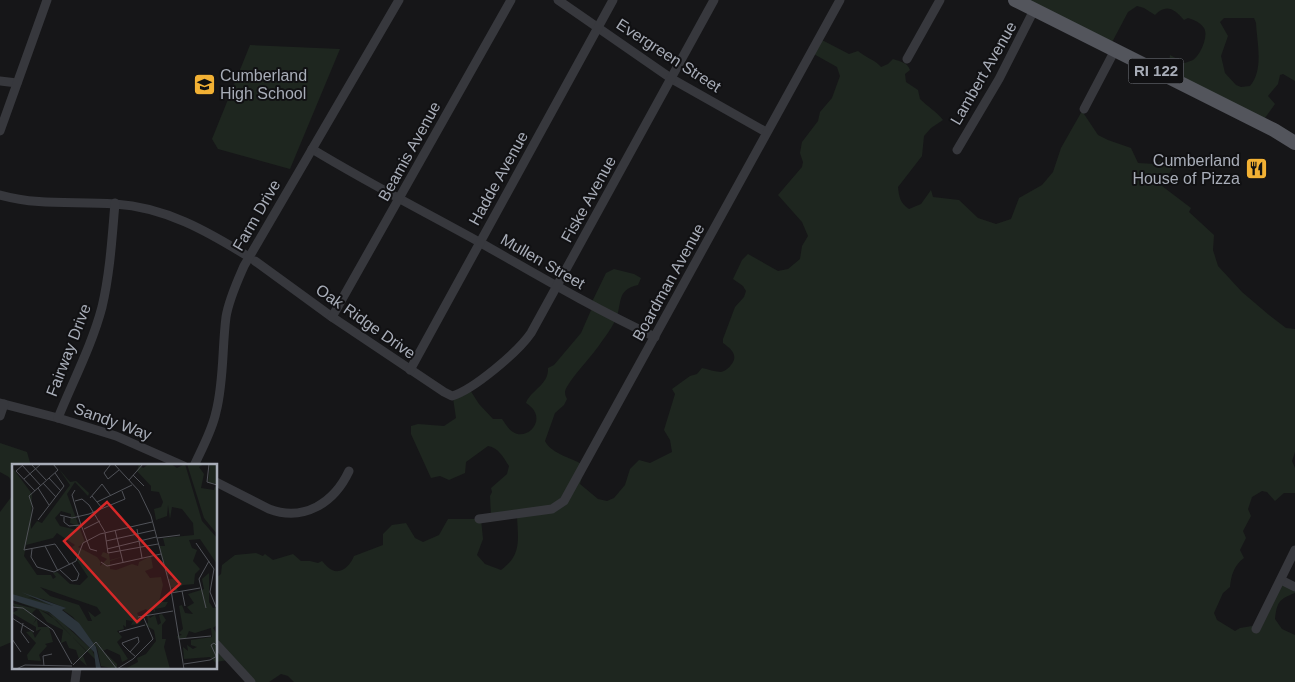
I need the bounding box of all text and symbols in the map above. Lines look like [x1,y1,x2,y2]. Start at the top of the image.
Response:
street label: Evergreen Street [613,15,725,96]
street label: Lambert Avenue [947,19,1020,128]
road number: RI 122 [1128,58,1184,84]
place label: Cumberland High School [220,67,307,102]
school or university icon: Cumberland High School [192,72,216,96]
street label: Beamis Avenue [375,99,444,204]
street label: Hadde Avenue [466,128,531,228]
place label: Cumberland House of Pizza [1132,152,1240,187]
street label: Fiske Avenue [558,153,619,245]
restaurant icon: Cumberland House of Pizza [1244,157,1268,181]
street label: Farm Drive [229,177,284,254]
street label: Boardman Avenue [629,221,708,344]
street label: Mullen Street [498,231,588,293]
street label: Oak Ridge Drive [313,281,419,362]
street label: Fairway Drive [43,301,94,399]
street label: Sandy Way [72,400,154,443]
inset map [12,464,218,670]

